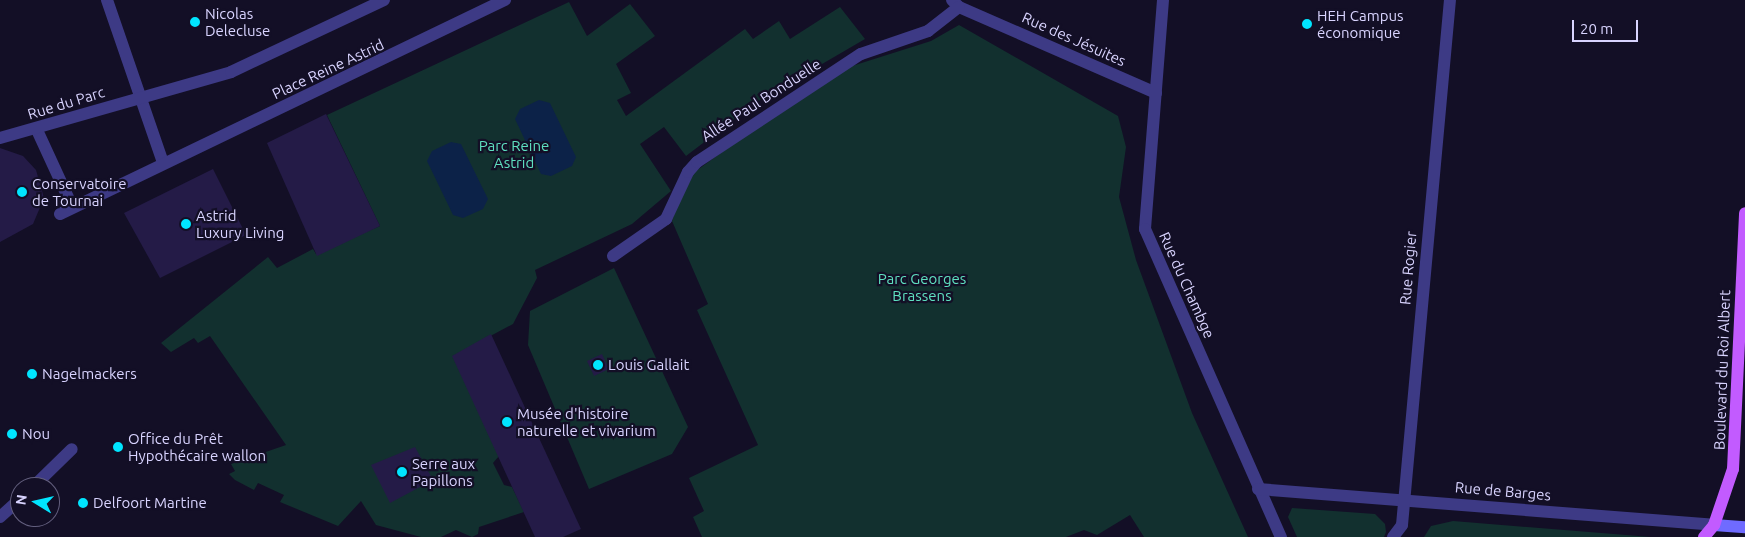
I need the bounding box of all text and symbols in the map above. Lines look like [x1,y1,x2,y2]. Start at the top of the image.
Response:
place label: Nicolas Delecluse [205,4,270,39]
place label: HEH Campus économique [1317,6,1403,41]
street label: Rue des Jésuites [1019,8,1129,70]
scale bar [1575,10,1641,42]
marker: Nicolas Delecluse [189,16,201,28]
marker: HEH Campus économique [1301,18,1313,30]
text: 20 m [1580,20,1613,37]
street label: Place Reine Astrid [269,35,387,103]
street label: Allée Paul Bonduelle [698,55,824,145]
street label: Rue du Parc [25,83,107,123]
park label: Parc Reine Astrid [479,136,549,171]
place label: Conservatoire de Tournai [32,174,127,209]
marker: Conservatoire de Tournai [16,186,28,198]
place label: Astrid Luxury Living [196,206,284,241]
marker: Astrid Luxury Living [180,218,192,230]
street label: Rue du Chambge [1155,229,1219,341]
street label: Rue Rogier [1396,230,1420,306]
park label: Parc Georges Brassens [878,269,966,304]
street label: Boulevard du Roi Albert [1710,290,1734,450]
place label: Louis Gallait [608,356,689,374]
marker: Louis Gallait [592,359,604,371]
place label: Nagelmackers [42,365,137,383]
marker: Nagelmackers [26,368,38,380]
place label: Musée d'histoire naturelle et vivarium [517,404,656,439]
marker: Musée d'histoire naturelle et vivarium [501,416,513,428]
place label: Nou [22,425,50,443]
marker: Nou [6,428,18,440]
place label: Office du Prêt Hypothécaire wallon [128,429,266,464]
marker: Office du Prêt Hypothécaire wallon [112,441,124,453]
place label: Serre aux Papillons [412,454,475,489]
marker: Serre aux Papillons [396,466,408,478]
north arrow [10,477,60,527]
street label: Rue de Barges [1454,478,1552,504]
text: N [12,493,30,506]
place label: Delfoort Martine [93,494,207,512]
marker: Delfoort Martine [77,497,89,509]

